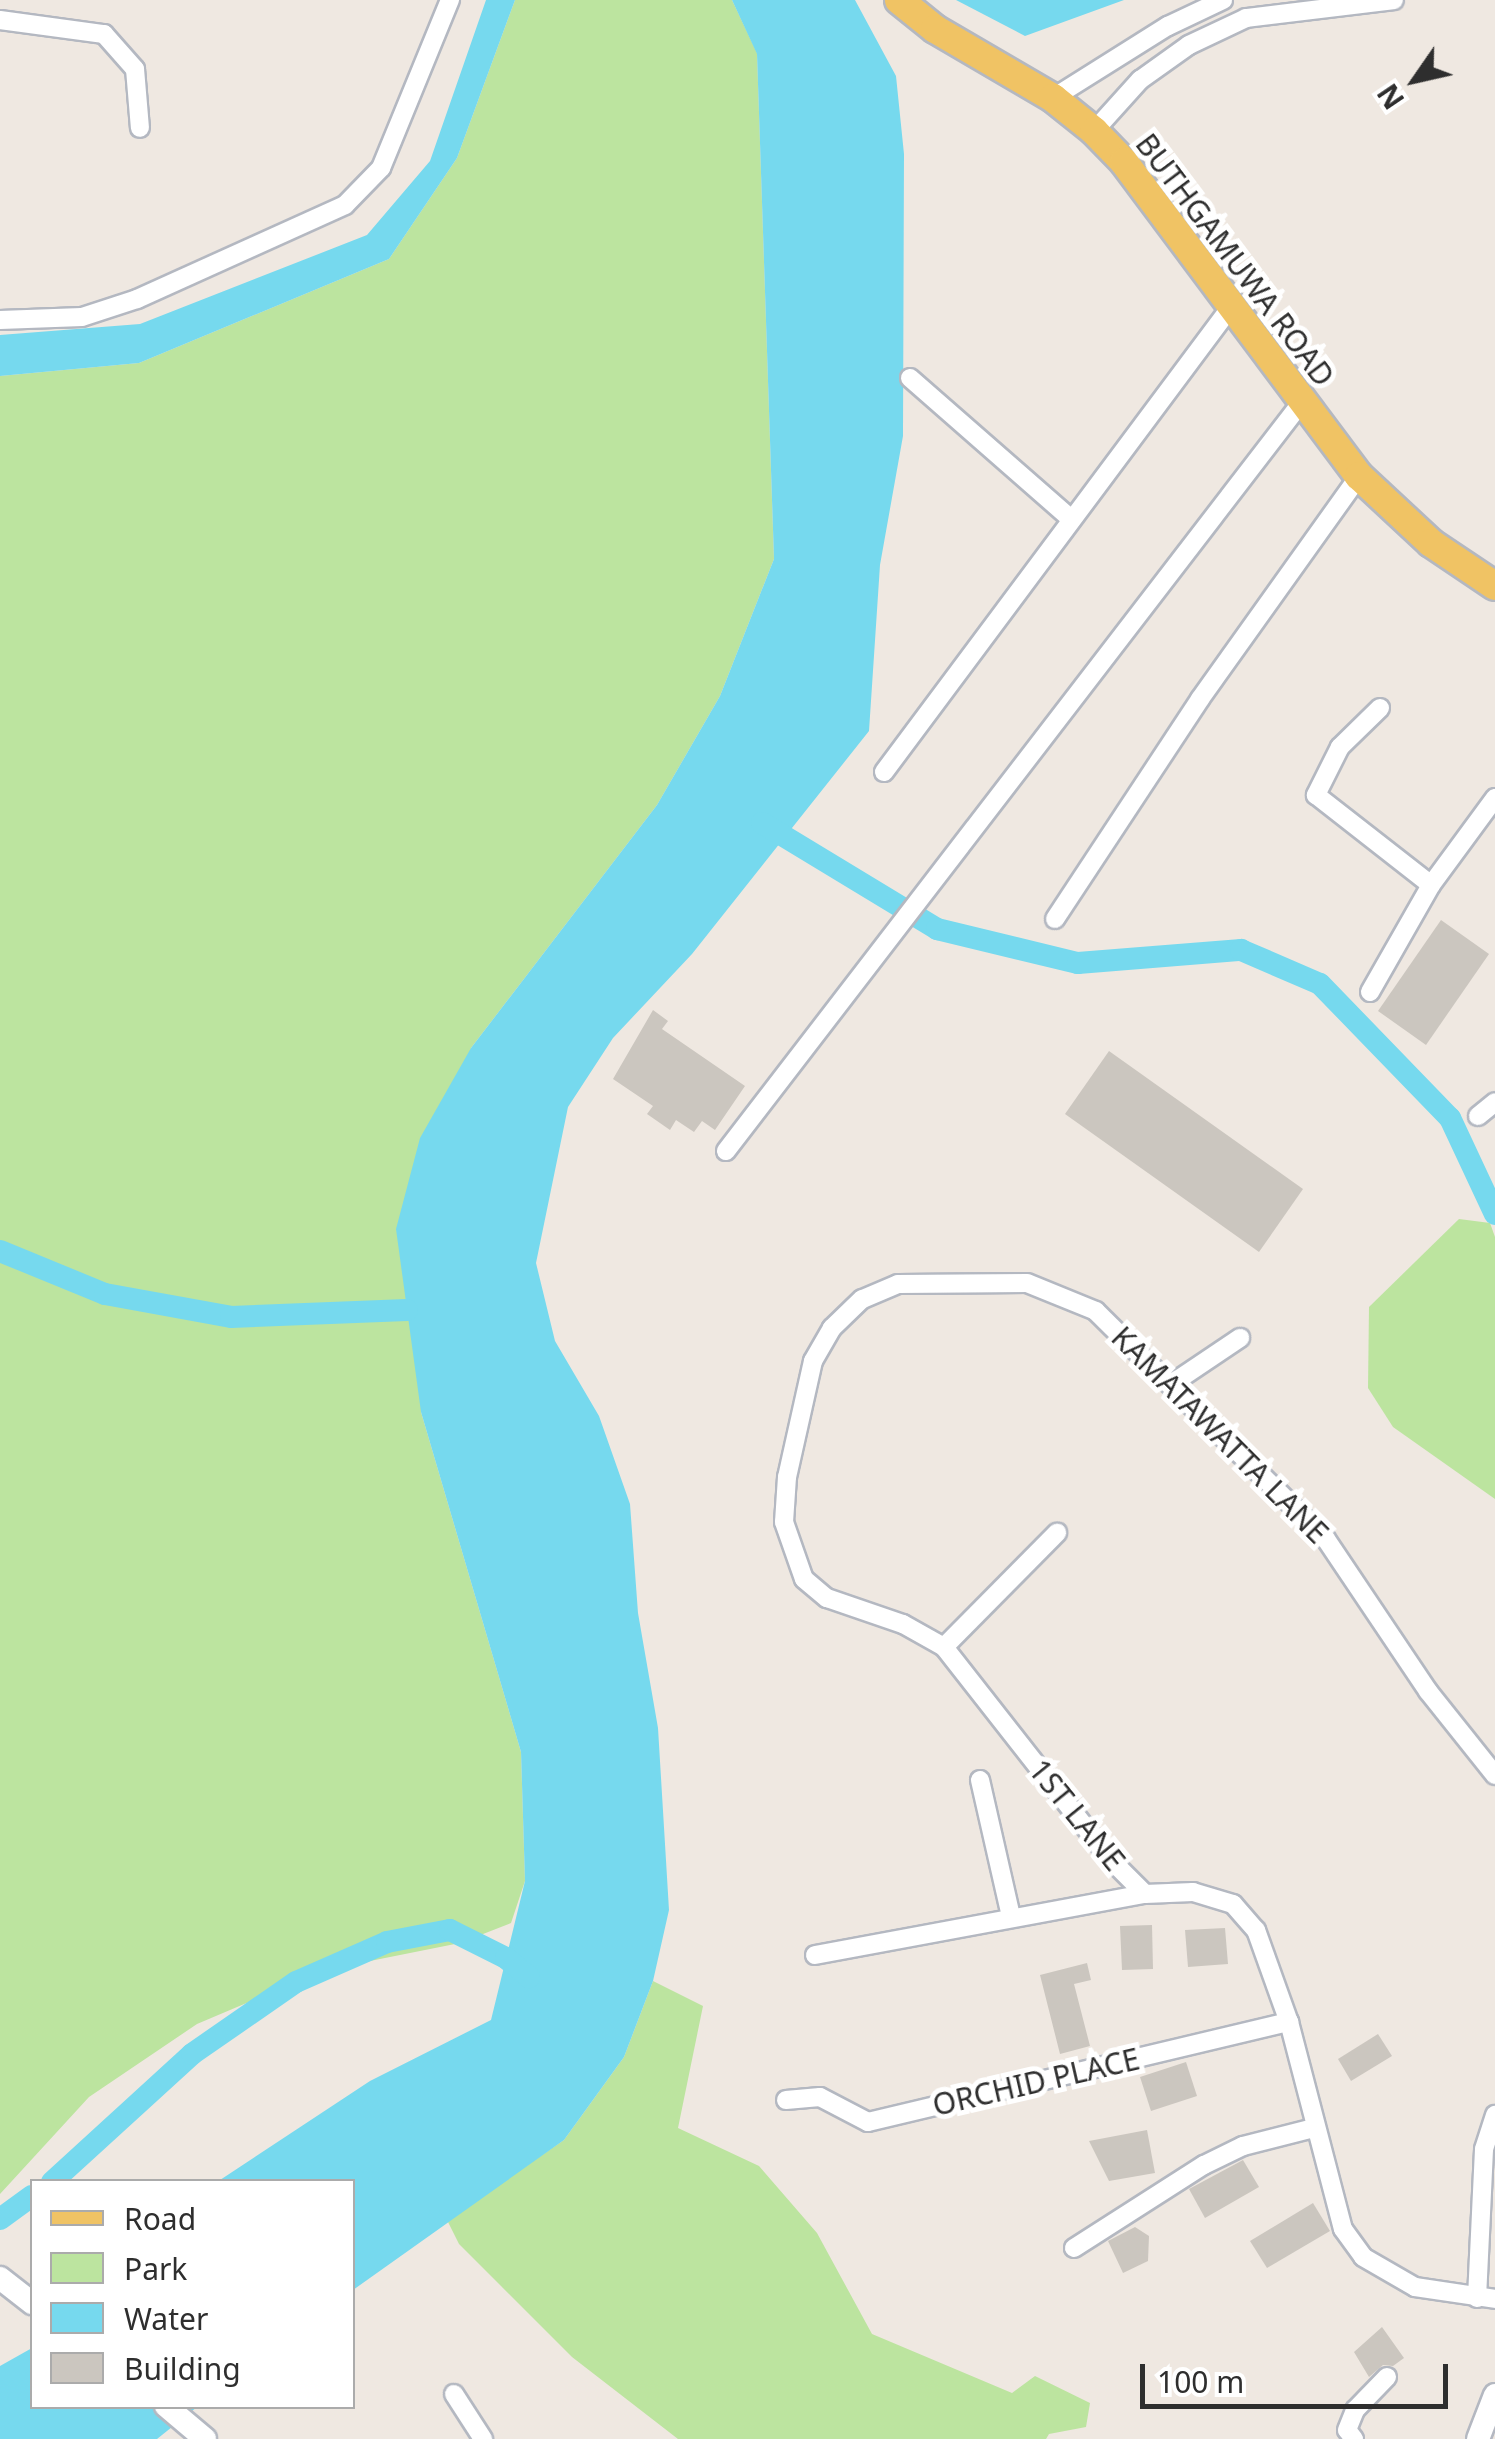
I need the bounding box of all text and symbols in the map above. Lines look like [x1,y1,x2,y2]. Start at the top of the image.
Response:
north arrow [1365,30,1465,130]
text: N [1368,77,1412,117]
street label: BUTHGAMUWA ROAD [1128,127,1342,393]
street label: KAMATAWATTA LANE [1104,1319,1336,1551]
street label: 1ST LANE [1021,1752,1133,1878]
street label: ORCHID PLACE [929,2041,1143,2123]
legend [30,2179,355,2409]
text: Road [124,2198,196,2239]
text: Park [124,2248,187,2289]
text: Water [124,2298,208,2339]
scale bar [1145,2344,1452,2406]
text: Building [124,2348,241,2389]
text: 100 m [1157,2361,1244,2402]

